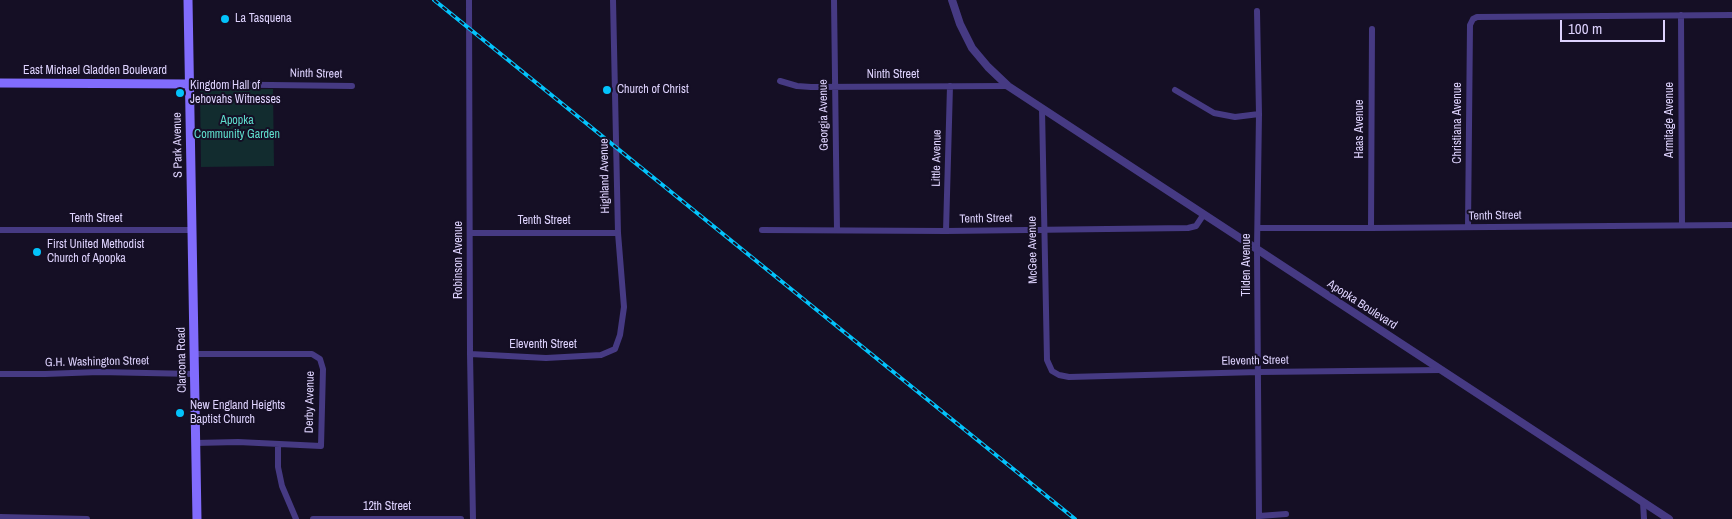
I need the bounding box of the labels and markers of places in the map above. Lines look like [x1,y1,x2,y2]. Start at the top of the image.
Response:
place label: La Tasquena [235,12,292,26]
marker: La Tasquena [219,13,231,25]
place label: Kingdom Hall of Jehovahs Witnesses [190,79,281,107]
place label: Church of Christ [617,83,689,97]
marker: Church of Christ [601,84,613,96]
marker: Kingdom Hall of Jehovahs Witnesses [174,87,186,99]
place label: First United Methodist Church of Apopka [47,238,144,266]
marker: First United Methodist Church of Apopka [31,246,43,258]
place label: New England Heights Baptist Church [190,399,285,427]
marker: New England Heights Baptist Church [174,407,186,419]

